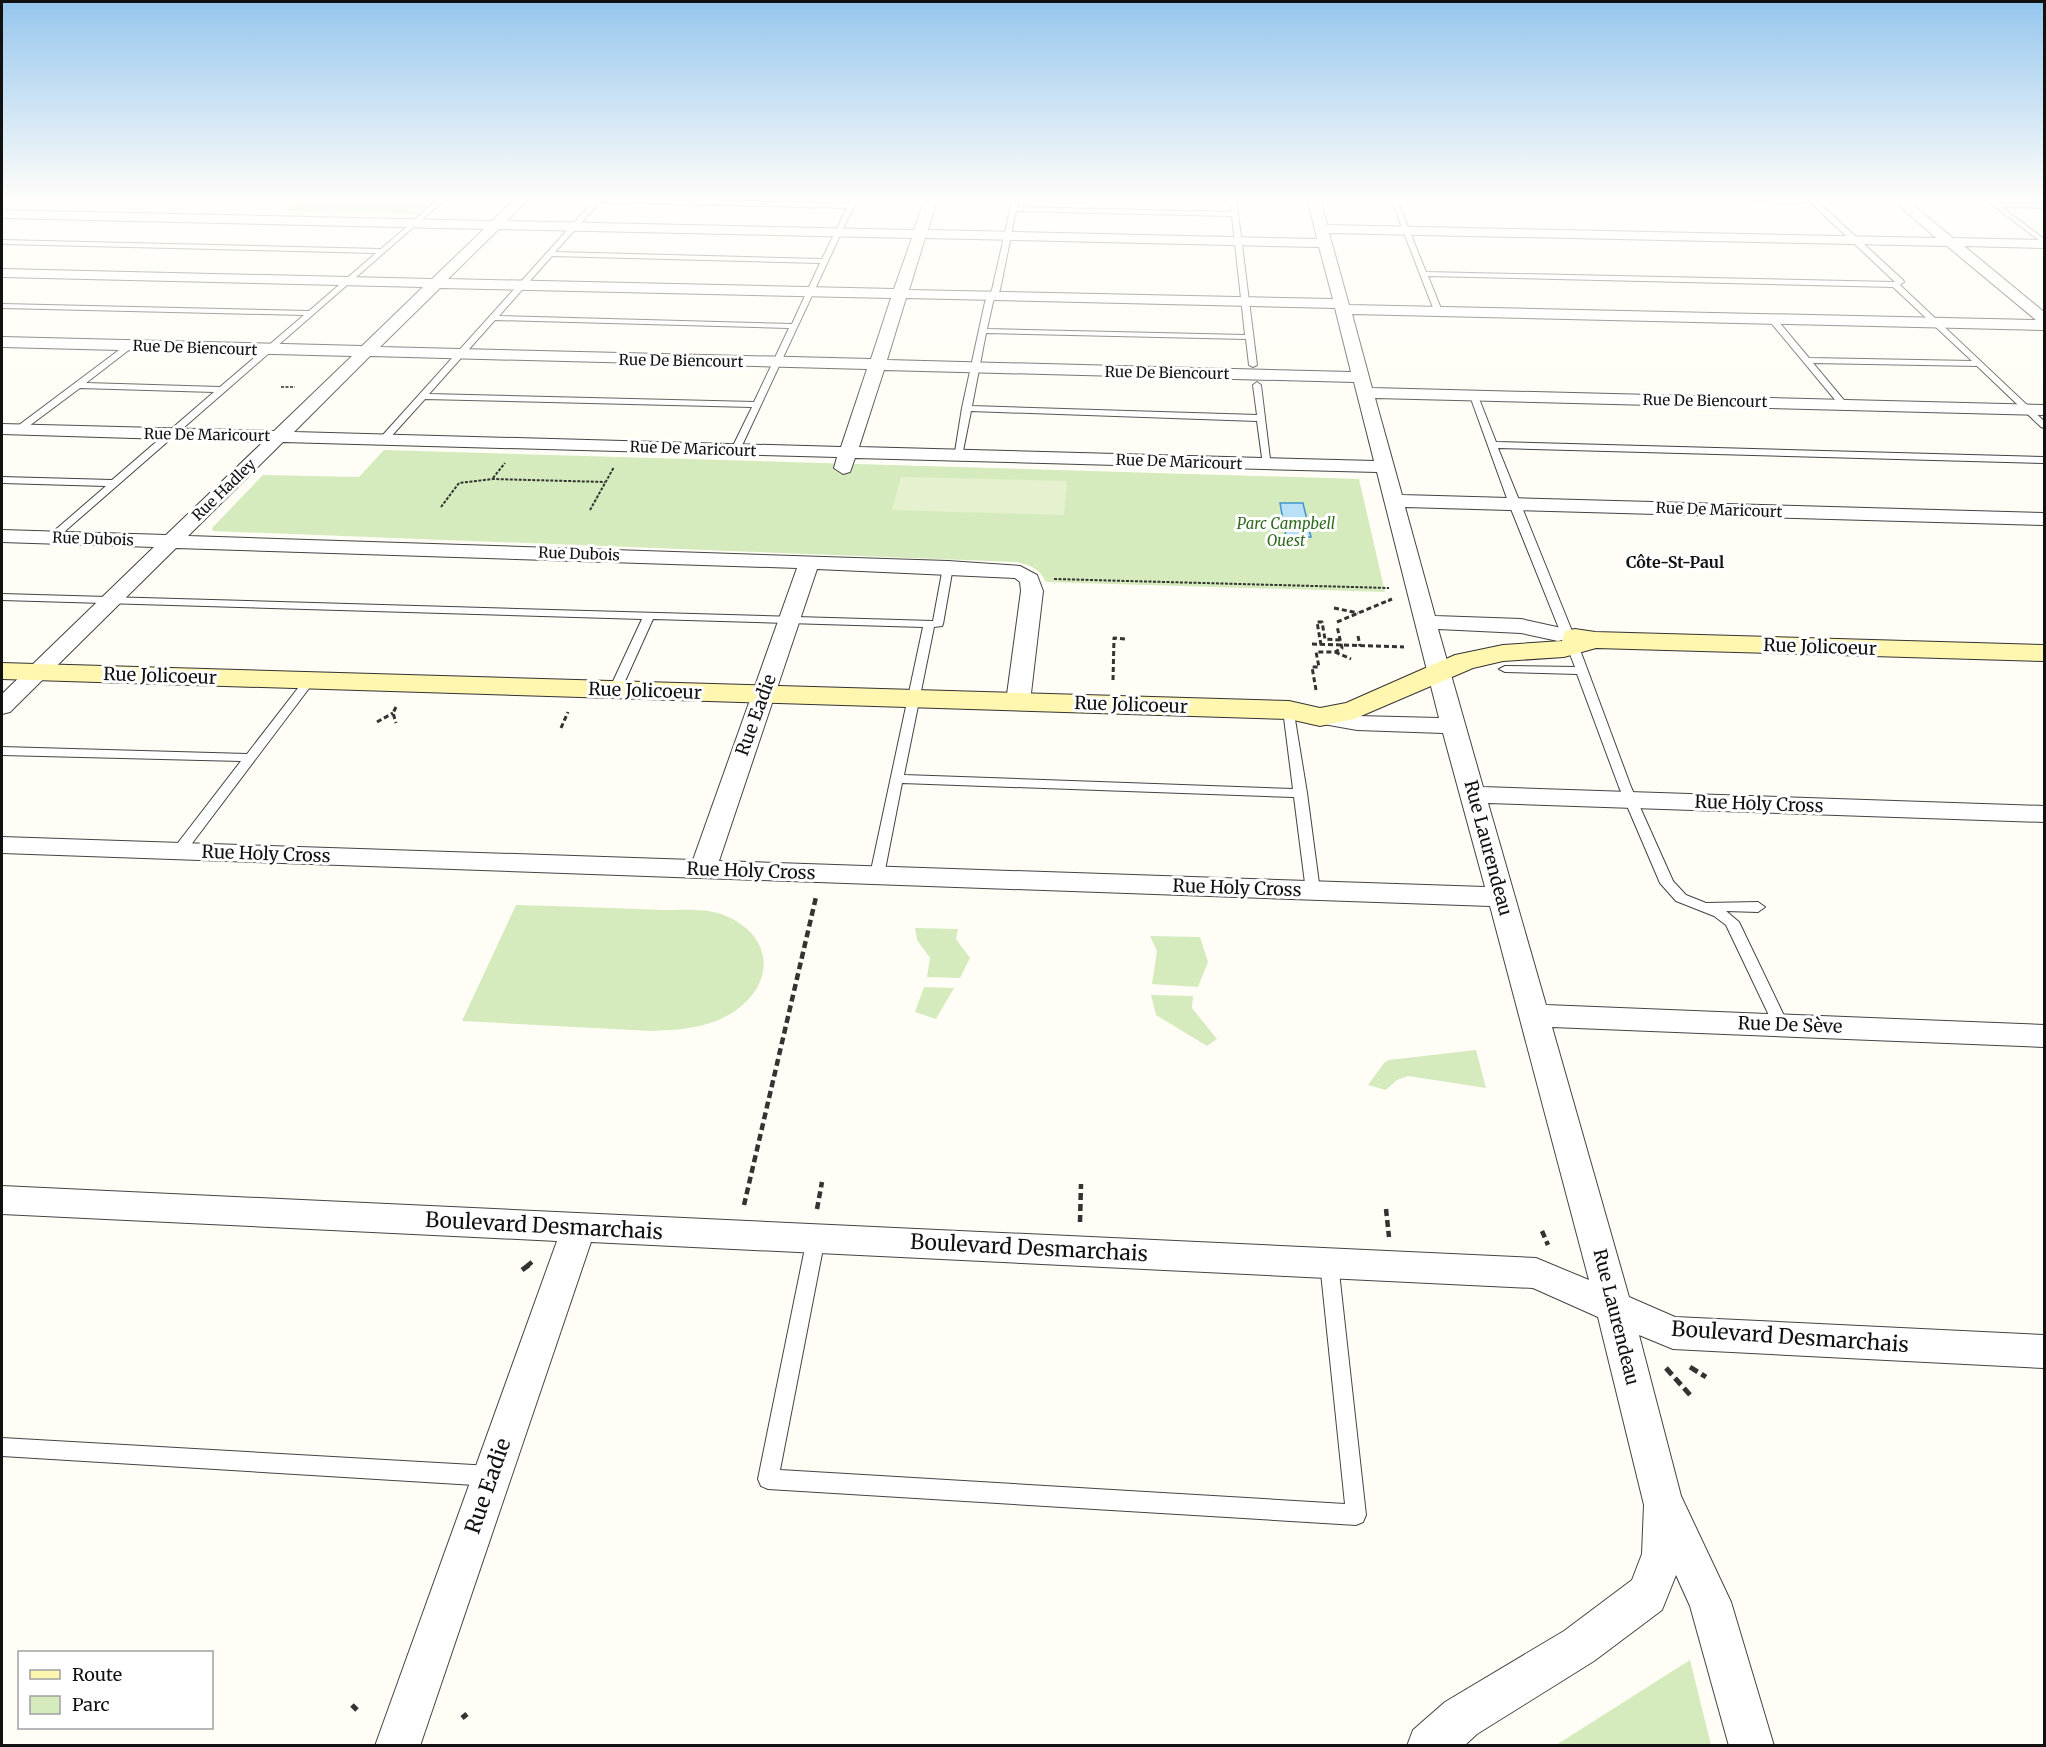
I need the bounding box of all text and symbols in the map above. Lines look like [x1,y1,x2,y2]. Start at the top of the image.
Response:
street label: Rue De Biencourt [132,336,258,359]
street label: Rue De Biencourt [619,350,744,371]
street label: Rue De Biencourt [1105,362,1230,383]
street label: Rue De Biencourt [1643,390,1768,411]
street label: Rue De Maricourt [144,424,271,445]
street label: Rue De Maricourt [629,437,757,460]
street label: Rue De Maricourt [1115,450,1243,473]
street label: Rue Hadley [188,454,260,525]
street label: Rue De Maricourt [1655,498,1783,521]
park label: Parc Campbell Ouest [1237,514,1335,550]
street label: Rue Dubois [52,528,134,549]
street label: Rue Dubois [538,543,620,564]
district label: Côte-St-Paul [1626,552,1724,572]
street label: Rue Jolicoeur [1763,633,1877,660]
street label: Rue Jolicoeur [103,662,217,689]
street label: Rue Eadie [730,671,781,759]
street label: Rue Jolicoeur [588,677,702,704]
street label: Rue Jolicoeur [1074,691,1188,718]
street label: Rue Laurendeau [1459,777,1518,918]
street label: Rue Holy Cross [1694,790,1824,817]
street label: Rue Holy Cross [201,840,331,867]
street label: Rue Holy Cross [686,857,816,884]
street label: Rue Holy Cross [1172,874,1302,901]
street label: Rue De Sève [1737,1011,1843,1038]
street label: Boulevard Desmarchais [424,1206,664,1245]
street label: Boulevard Desmarchais [909,1228,1149,1267]
street label: Rue Laurendeau [1588,1246,1645,1387]
street label: Boulevard Desmarchais [1670,1315,1910,1358]
street label: Rue Eadie [459,1434,516,1537]
legend [18,1651,213,1729]
text: Route [72,1663,122,1686]
text: Parc [72,1693,110,1716]

